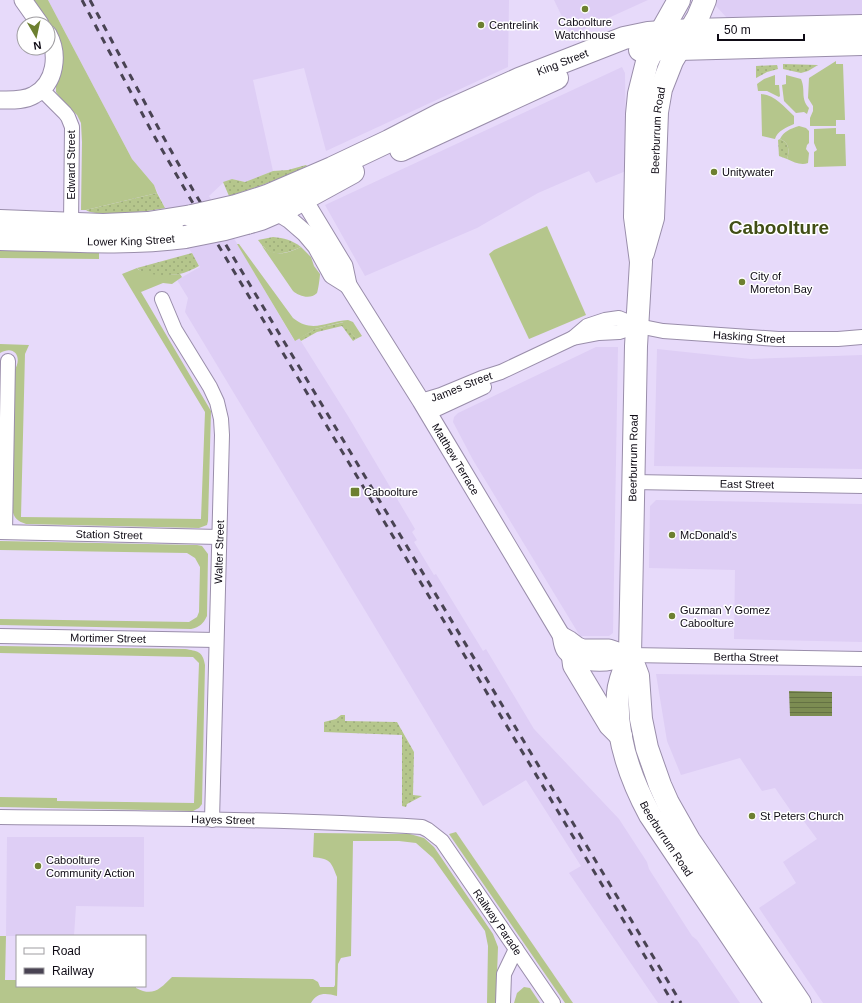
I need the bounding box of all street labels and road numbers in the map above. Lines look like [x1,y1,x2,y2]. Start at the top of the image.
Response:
street label: King Street [535,47,590,78]
street label: Beerburrum Road [649,86,667,174]
street label: Edward Street [65,130,77,200]
street label: Lower King Street [87,232,175,247]
street label: Hasking Street [713,328,785,345]
street label: James Street [429,369,494,404]
street label: Beerburrum Road [626,414,640,502]
street label: Matthew Terrace [430,421,482,497]
street label: East Street [720,478,774,490]
street label: Walter Street [212,520,226,584]
street label: Station Street [75,528,142,541]
street label: Mortimer Street [70,631,146,645]
street label: Bertha Street [713,650,779,664]
street label: Beerburrum Road [638,799,695,879]
street label: Hayes Street [191,813,255,826]
street label: Railway Parade [471,887,524,957]

